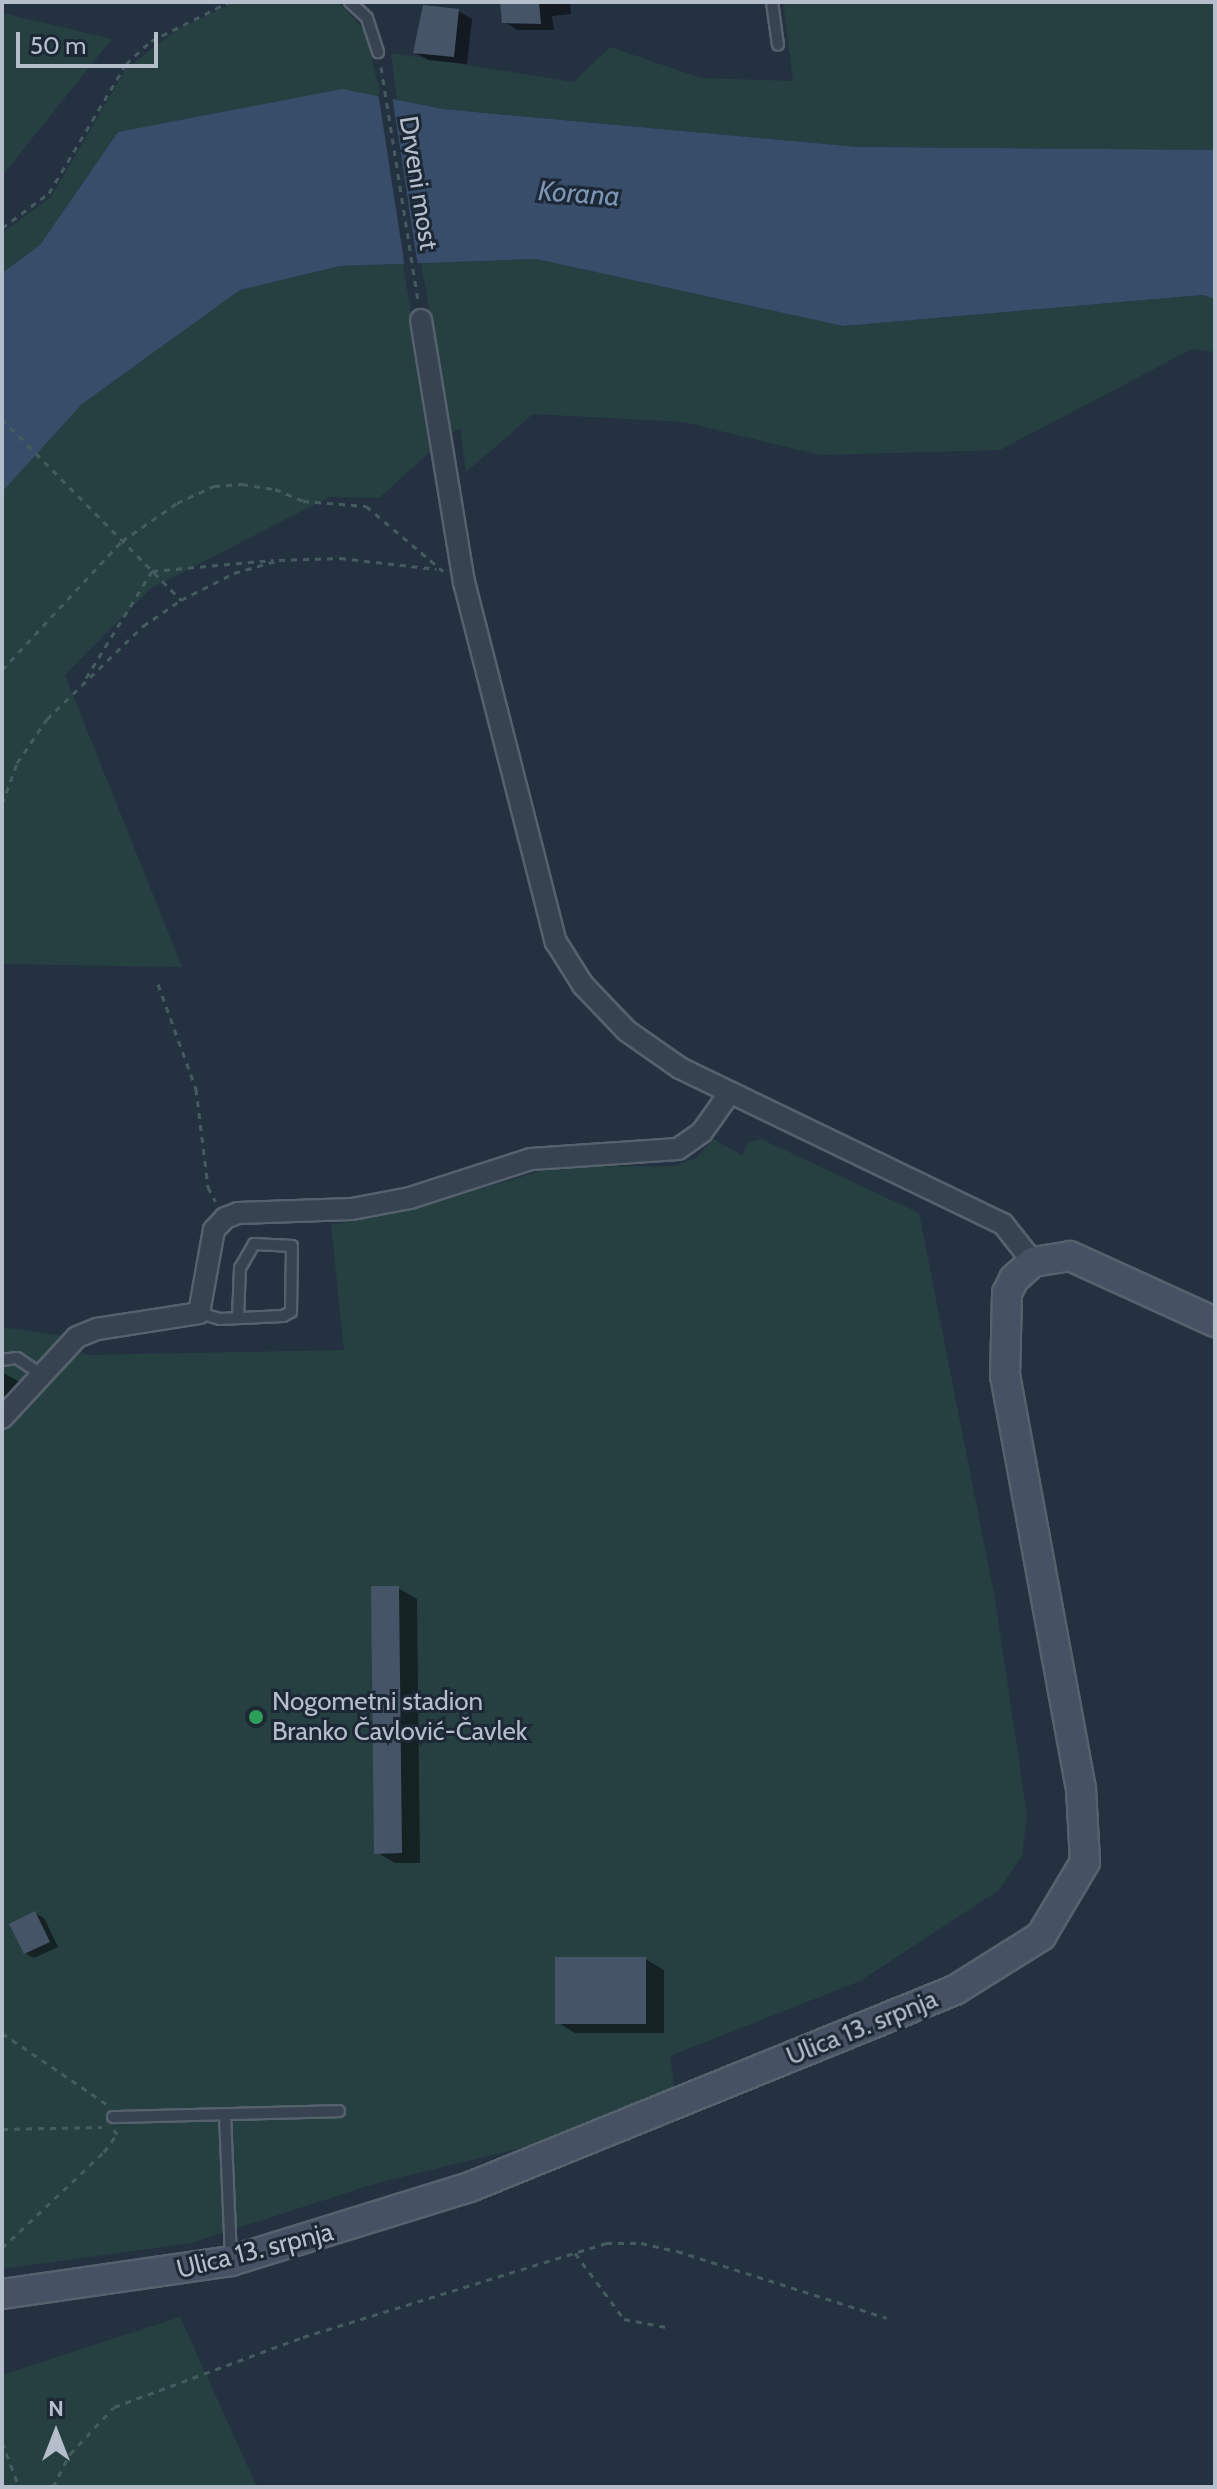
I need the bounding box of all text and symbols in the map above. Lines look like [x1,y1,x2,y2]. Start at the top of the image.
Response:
scale bar [20,16,162,66]
text: 50 m [30,31,86,60]
street label: Drveni most [392,114,444,252]
water label: Korana [537,173,621,213]
place label: Nogometni stadion Branko Čavlović-Čavlek [272,1686,527,1748]
marker: Nogometni stadion Branko Čavlović-Čavlek [247,1708,265,1726]
street label: Ulica 13. srpnja [782,1984,942,2072]
street label: Ulica 13. srpnja [174,2216,336,2286]
north arrow [16,2393,96,2473]
text: N [48,2395,64,2422]

